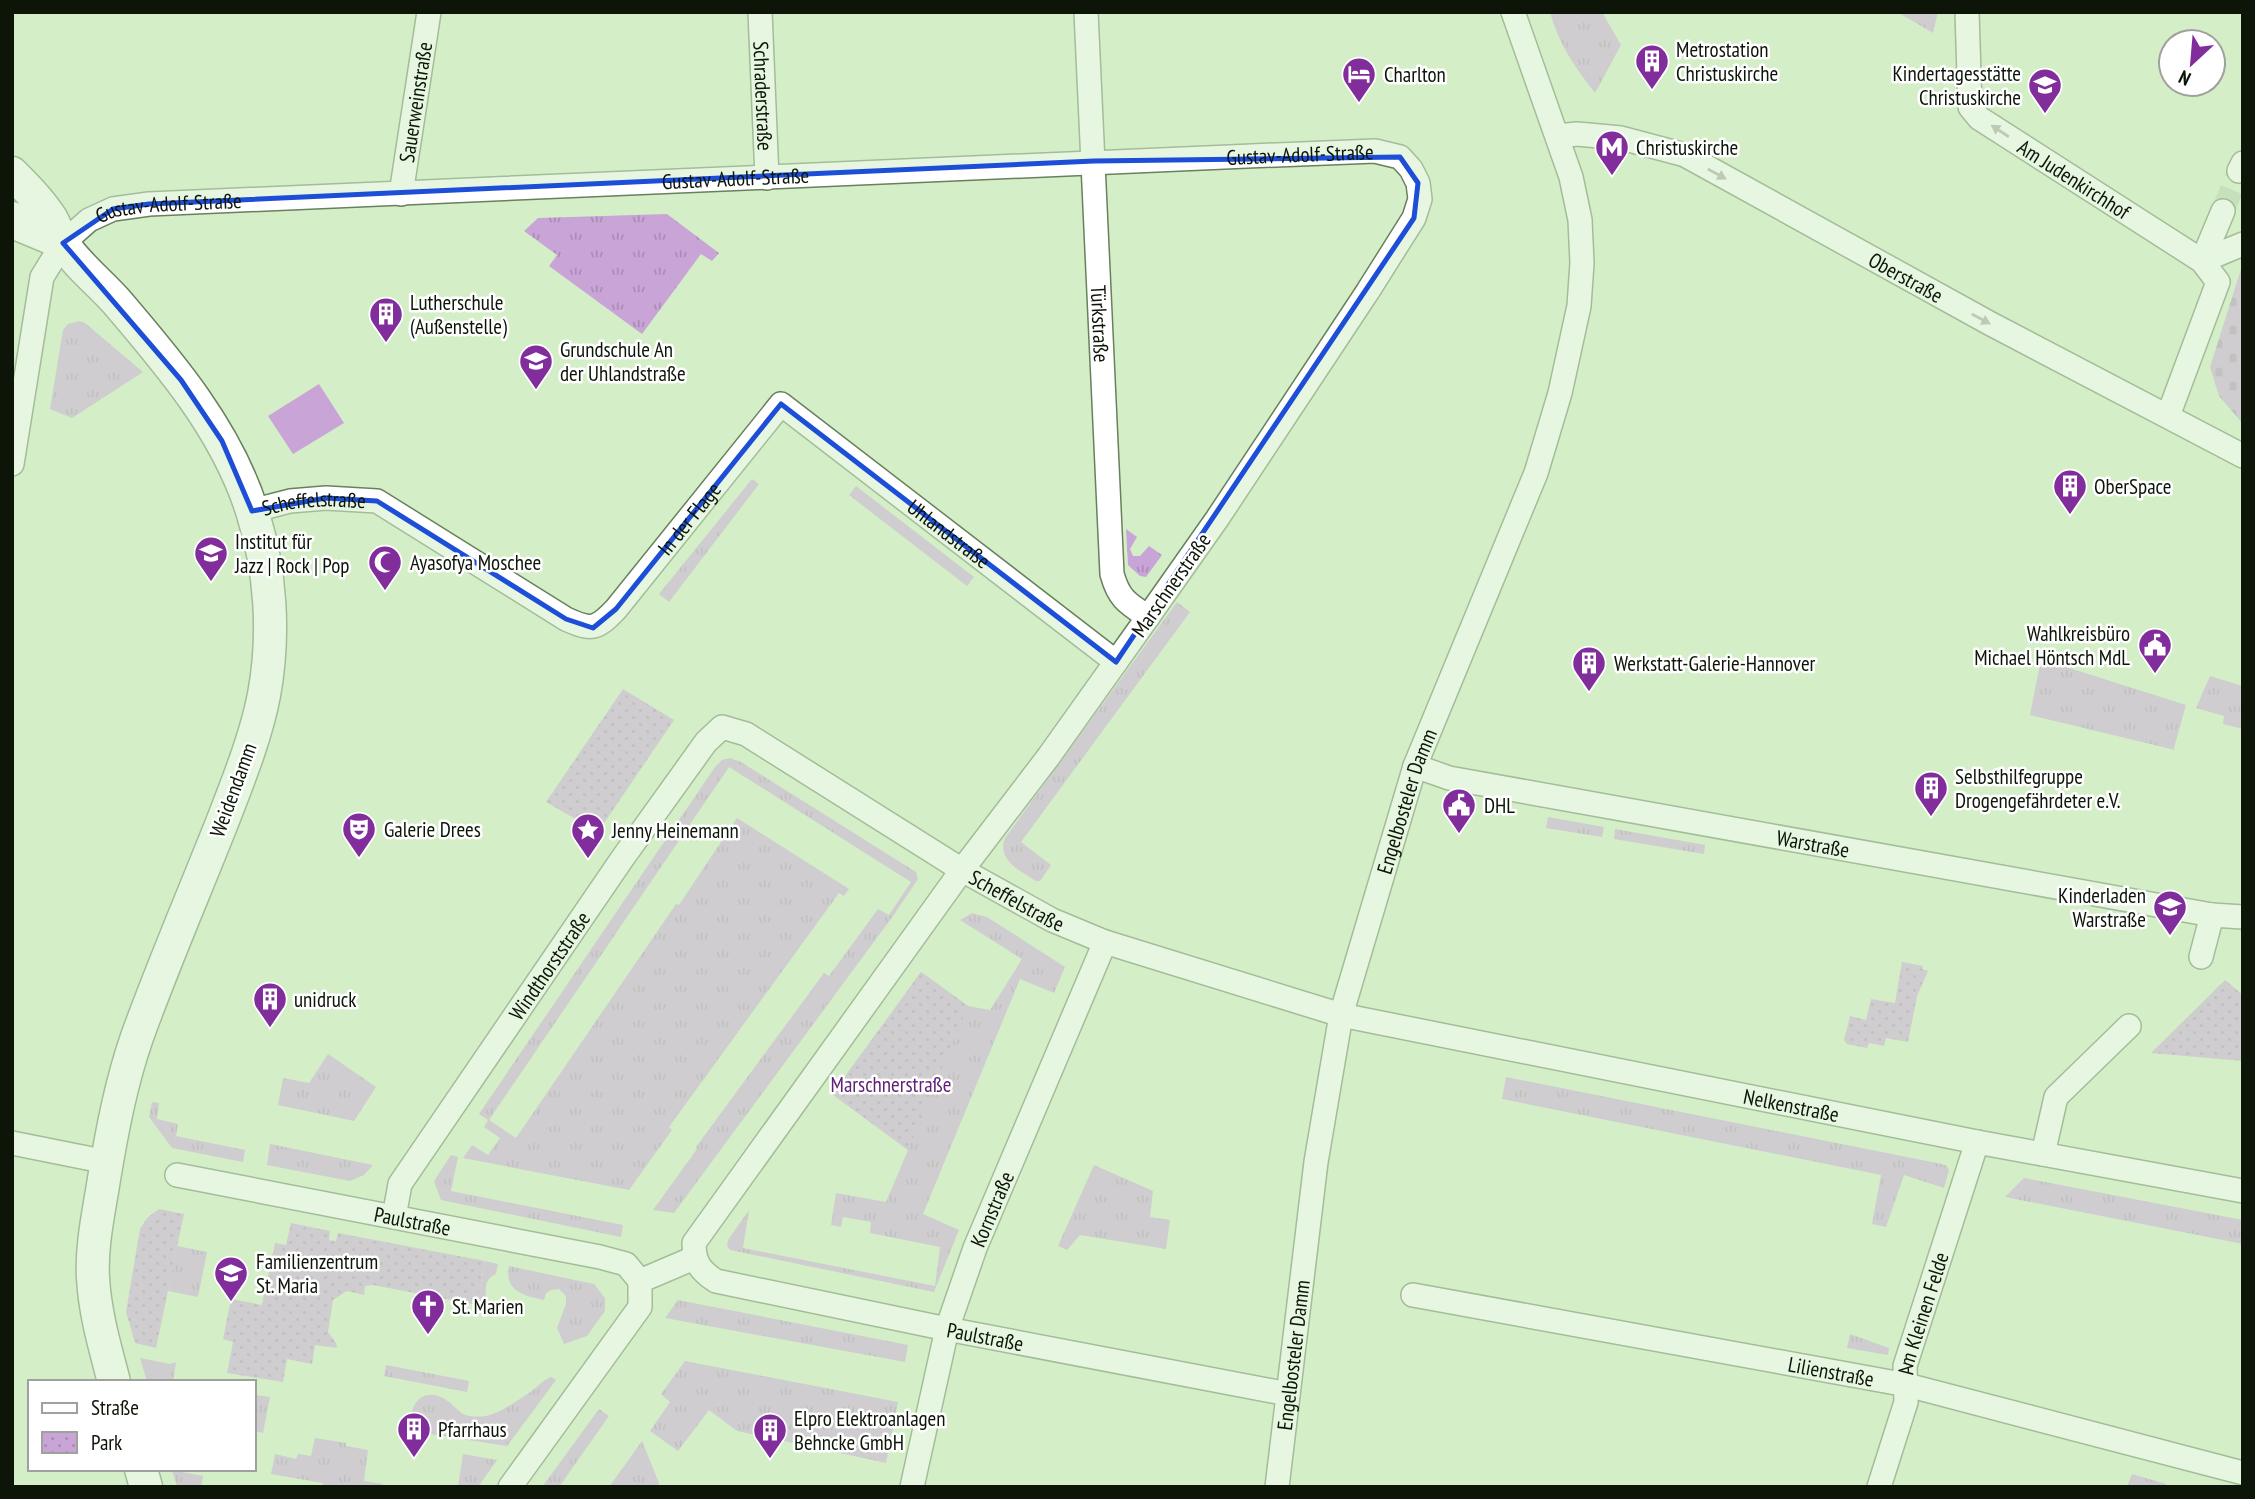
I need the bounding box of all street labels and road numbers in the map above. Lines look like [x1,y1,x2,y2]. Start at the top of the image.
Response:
street label: Sauerweinstraße [393,40,438,164]
street label: Schraderstraße [748,41,779,151]
street label: Am Judenkirchhof [2013,133,2136,225]
street label: Gustav-Adolf-Straße [1226,138,1374,170]
street label: Gustav-Adolf-Straße [661,161,810,195]
street label: Gustav-Adolf-Straße [91,186,242,229]
street label: Oberstraße [1864,246,1948,308]
street label: Türkstraße [1085,284,1116,363]
street label: In der Flage [651,476,726,561]
street label: Scheffelstraße [259,484,367,521]
street label: Uhlandstraße [902,493,996,574]
street label: Marschnerstraße [1125,528,1217,642]
street label: Engelbosteler Damm [1370,724,1443,877]
street label: Weidendamm [203,739,263,841]
street label: Warstraße [1775,824,1852,863]
street label: Scheffelstraße [964,863,1068,937]
street label: Windthorststraße [503,906,596,1025]
street label: Nelkenstraße [1741,1082,1841,1128]
street label: Kornstraße [964,1167,1020,1251]
street label: Paulstraße [372,1200,453,1241]
street label: Am Kleinen Felde [1891,1249,1954,1376]
street label: Engelbosteler Damm [1270,1278,1315,1432]
street label: Paulstraße [945,1316,1026,1357]
street label: Lilienstraße [1786,1350,1876,1392]

